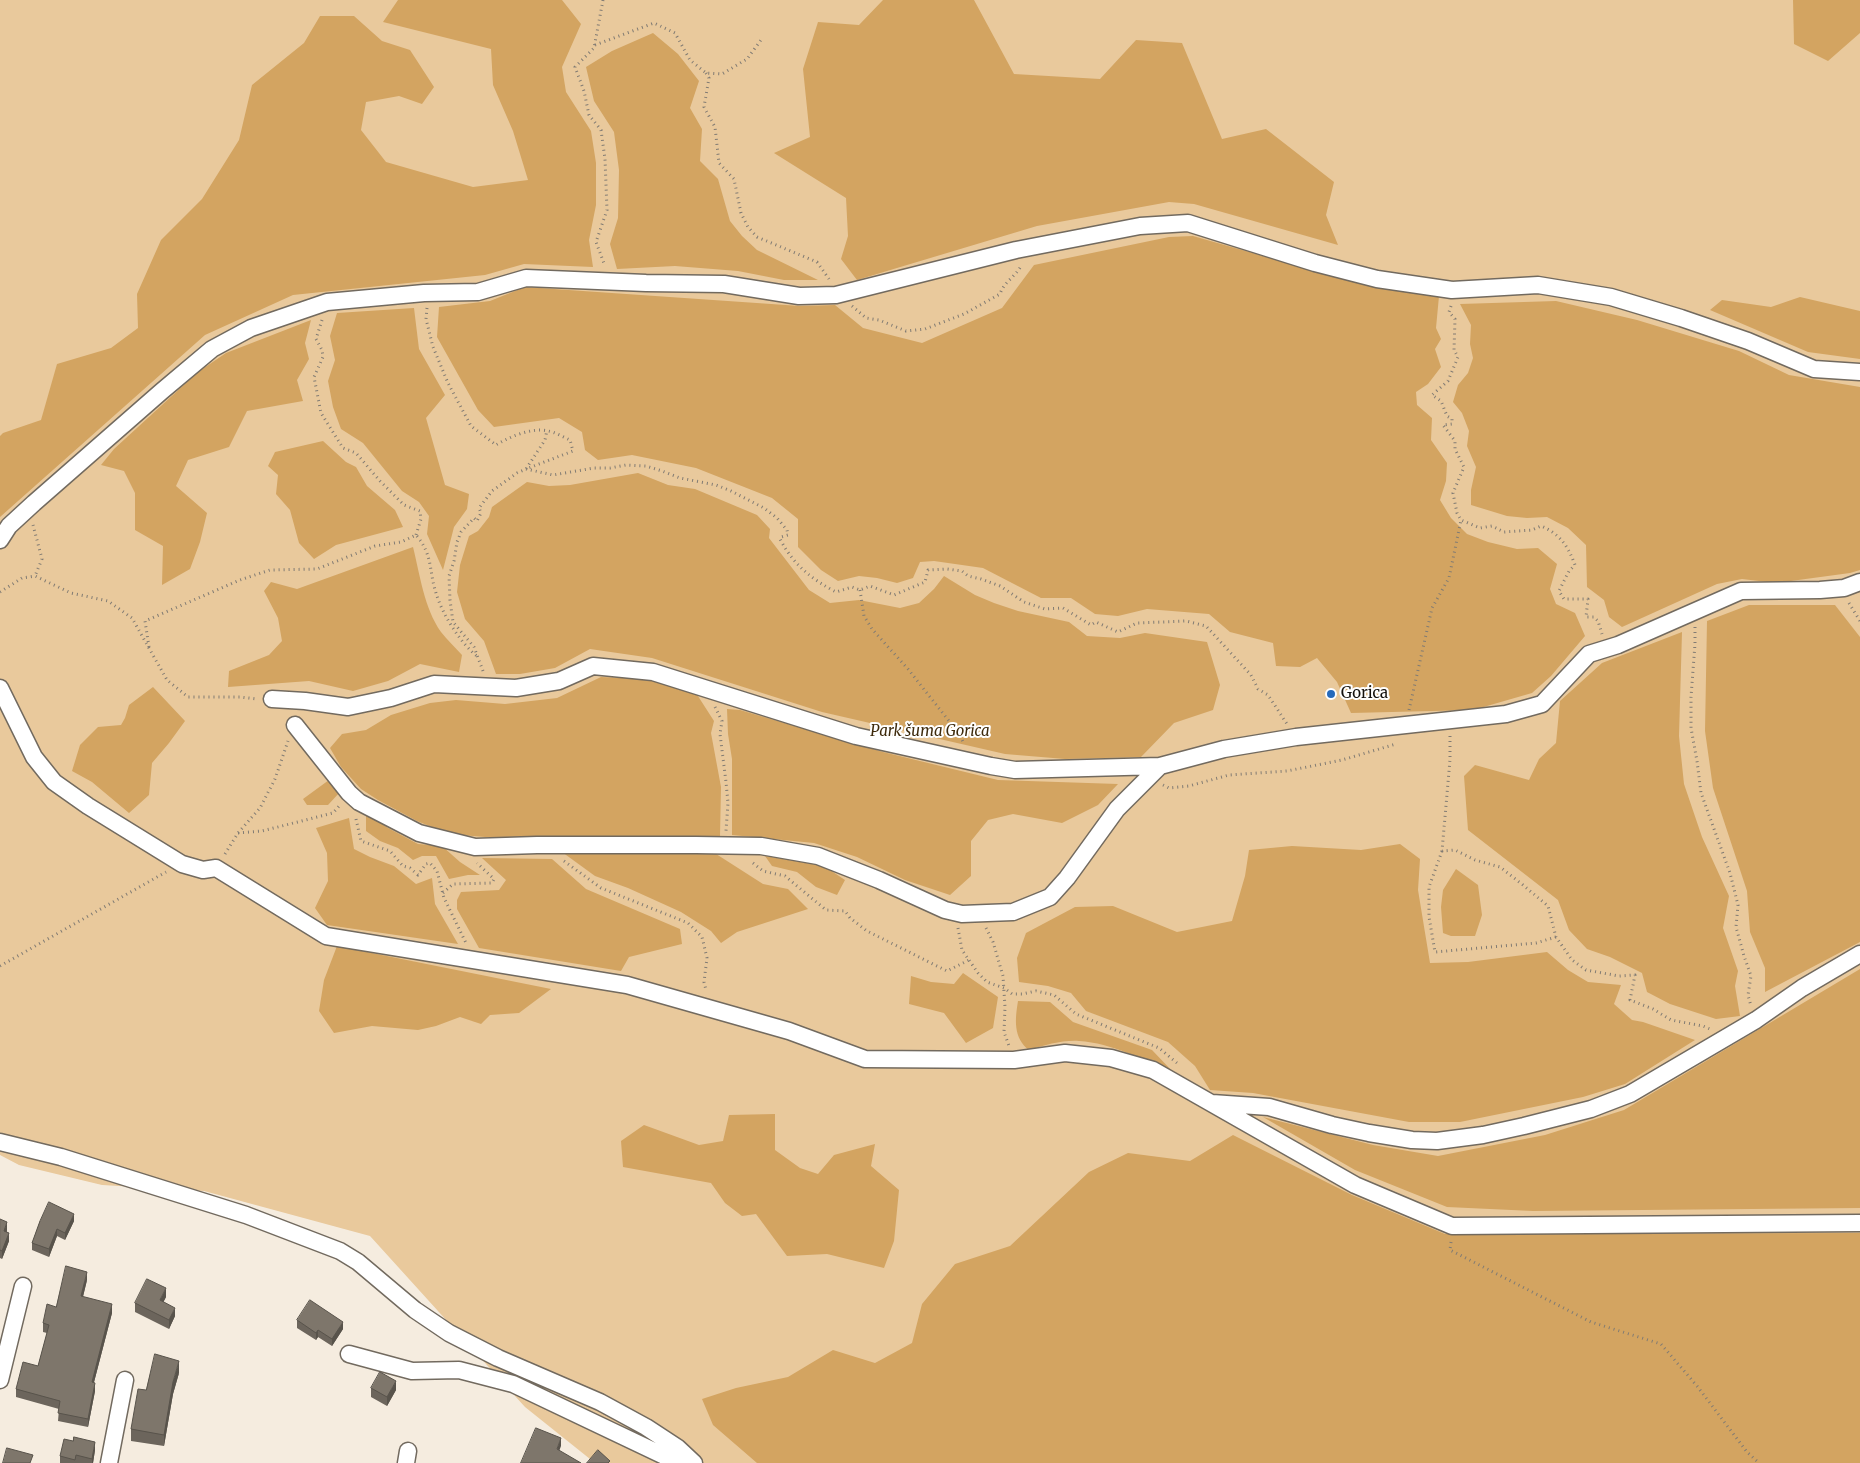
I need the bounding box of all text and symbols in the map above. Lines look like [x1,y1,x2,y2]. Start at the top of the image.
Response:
place label: Gorica [1341,685,1388,703]
marker: Gorica [1325,688,1337,700]
park label: Park šuma Gorica [870,723,990,741]

